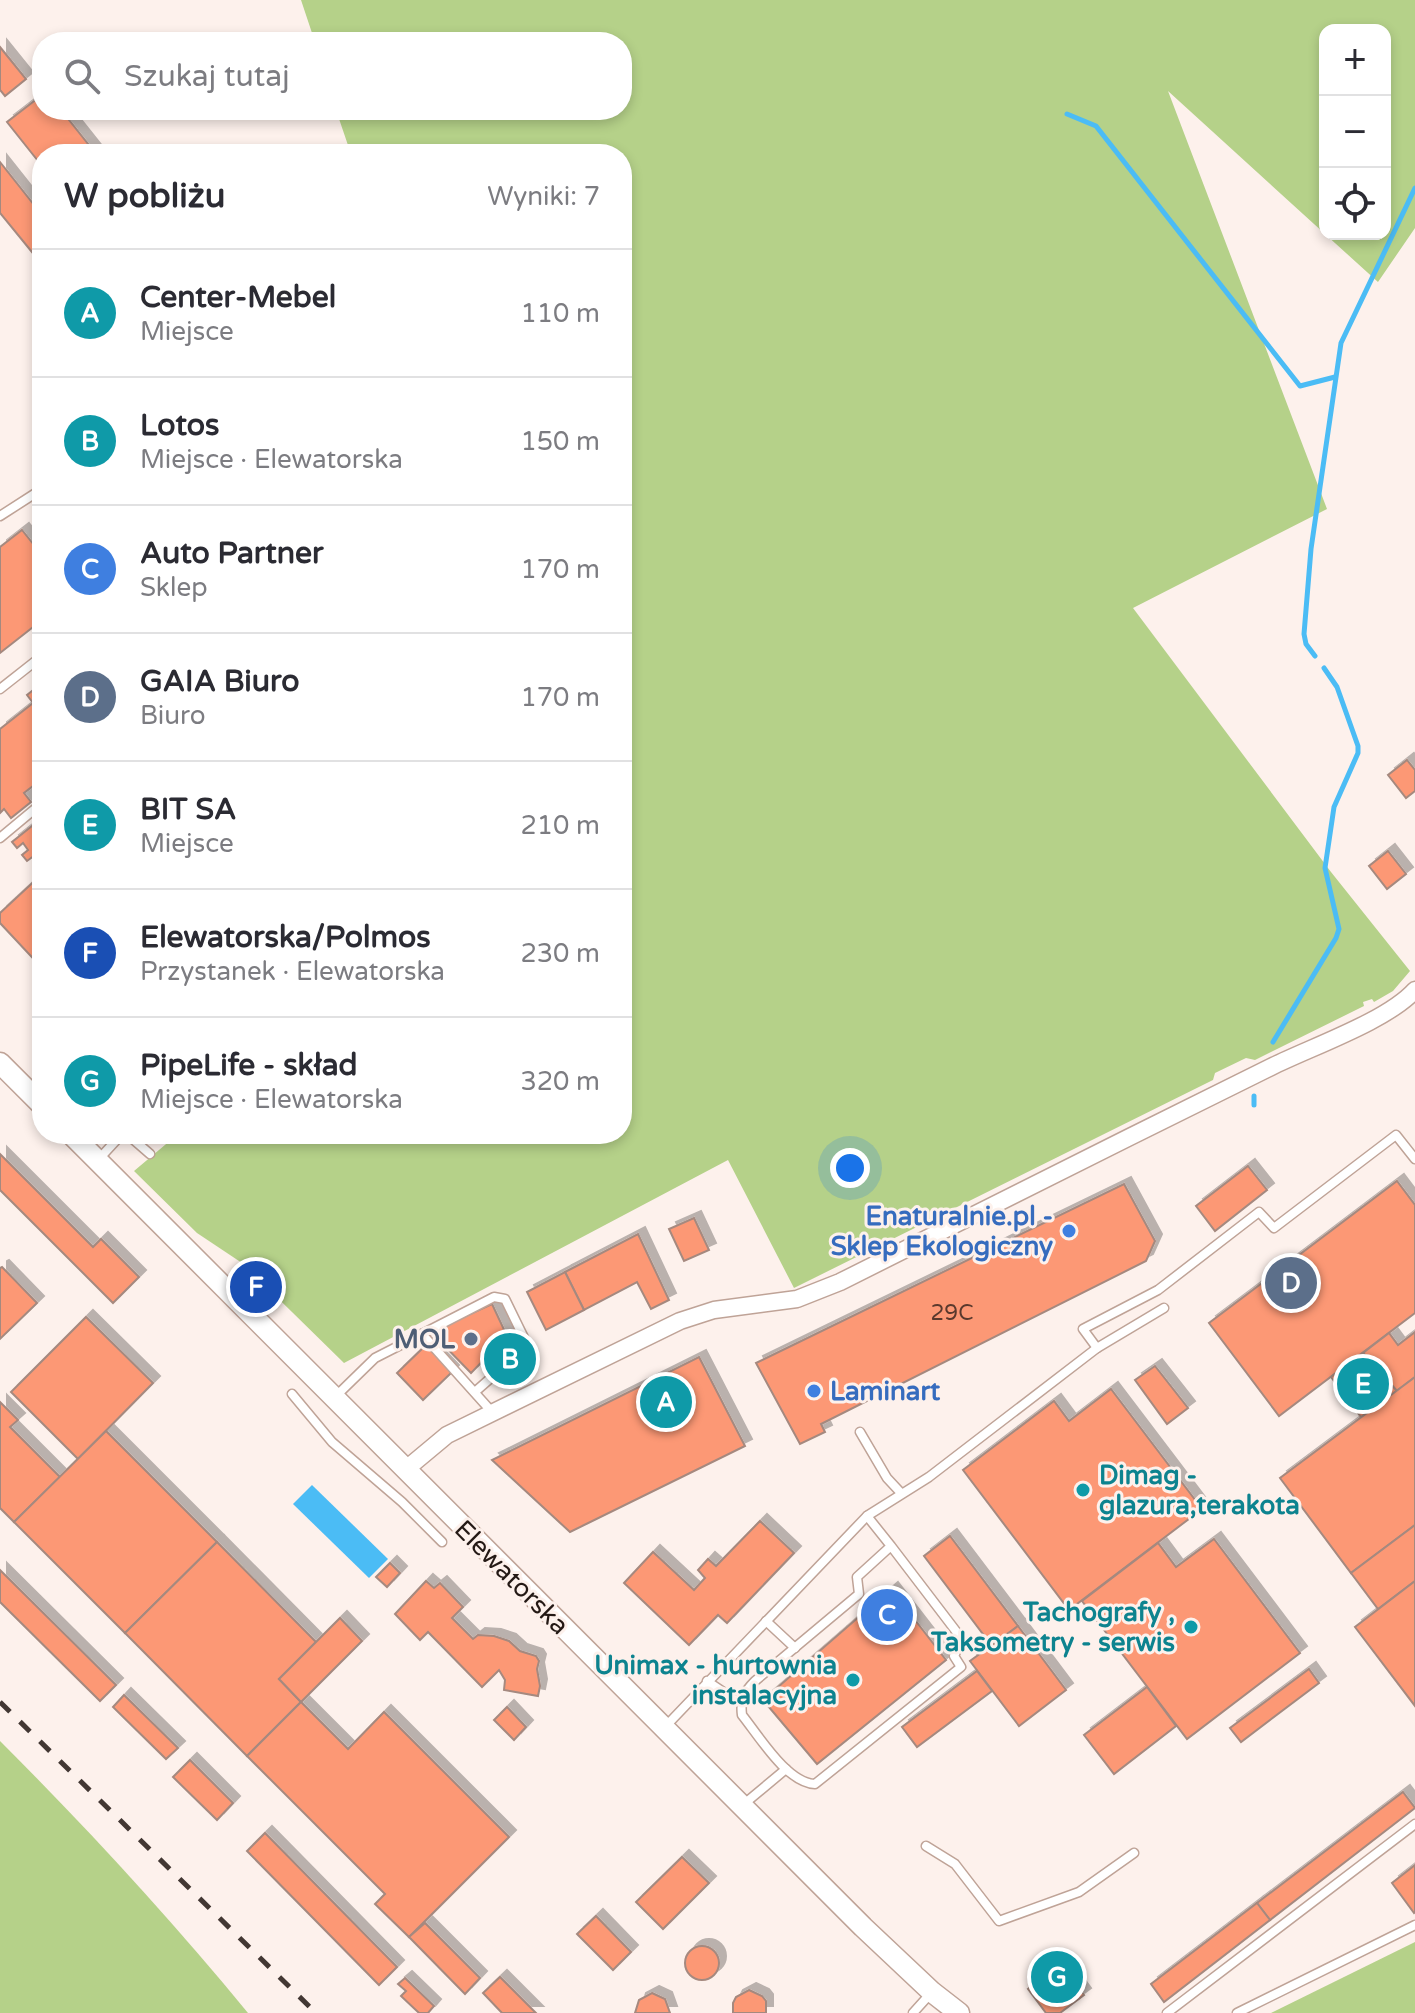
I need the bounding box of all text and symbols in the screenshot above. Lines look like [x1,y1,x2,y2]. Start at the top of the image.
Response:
map controls [1319,24,1391,240]
button: + [1319,24,1391,96]
search box [32,32,632,120]
icon: search [60,54,104,98]
text: Szukaj tutaj [124,58,290,95]
button: − [1319,96,1391,168]
button: locate [1319,168,1391,240]
text: W pobliżu [64,176,225,217]
text: Wyniki: 7 [487,181,600,212]
text: Center-Mebel [140,279,336,316]
text: A [80,298,100,329]
text: 110 m [520,298,600,329]
text: Miejsce [140,316,234,347]
text: Lotos [140,407,219,444]
text: B [81,426,99,457]
text: 150 m [520,426,600,457]
text: Miejsce · Elewatorska [140,444,403,475]
text: Auto Partner [140,535,323,572]
text: C [81,554,99,585]
text: 170 m [520,554,600,585]
text: Sklep [140,572,208,603]
text: GAIA Biuro [140,663,299,700]
text: D [80,682,100,713]
text: 170 m [520,682,600,713]
text: Biuro [140,700,206,731]
text: BIT SA [140,791,236,828]
text: E [82,810,98,841]
text: 210 m [520,810,600,841]
text: Miejsce [140,828,234,859]
text: Elewatorska/Polmos [140,919,431,956]
text: F [82,938,98,969]
text: 230 m [520,938,600,969]
text: Przystanek · Elewatorska [140,956,445,987]
text: PipeLife - skład [140,1047,357,1084]
text: G [80,1066,100,1097]
text: 320 m [520,1066,600,1097]
text: Miejsce · Elewatorska [140,1084,403,1115]
your location [830,1148,870,1188]
place label: Enaturalnie.pl - Sklep Ekologiczny [831,1201,1053,1262]
marker: Enaturalnie.pl - Sklep Ekologiczny [1060,1222,1078,1240]
pin: D [1265,1253,1317,1313]
pin: F [230,1257,282,1317]
house number: 29C [931,1300,973,1326]
place label: MOL [394,1324,456,1355]
pin: B [484,1329,536,1389]
marker: MOL [462,1330,480,1348]
pin: E [1337,1354,1389,1414]
pin: A [640,1372,692,1432]
place label: Laminart [830,1376,940,1407]
marker: Laminart [805,1382,823,1400]
place label: Dimag - glazura,terakota [1099,1460,1300,1521]
marker: Dimag - glazura,terakota [1074,1481,1092,1499]
street label: Elewatorska [448,1514,575,1641]
pin: C [861,1585,913,1645]
place label: Tachografy , Taksometry - serwis [930,1597,1175,1658]
marker: Tachografy , Taksometry - serwis [1182,1618,1200,1636]
place label: Unimax - hurtownia instalacyjna [594,1650,837,1711]
marker: Unimax - hurtownia instalacyjna [844,1671,862,1689]
pin: G [1031,1947,1083,2007]

